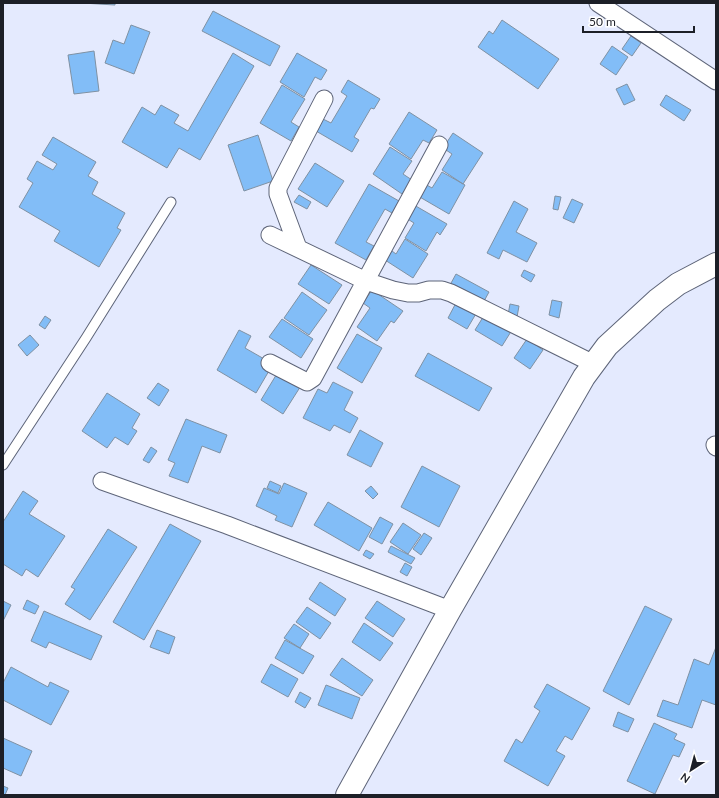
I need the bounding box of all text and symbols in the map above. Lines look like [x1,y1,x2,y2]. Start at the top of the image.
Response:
scale bar [583,8,694,34]
text: 50 m [589,14,616,29]
north arrow [671,750,711,790]
text: N [678,771,692,786]

